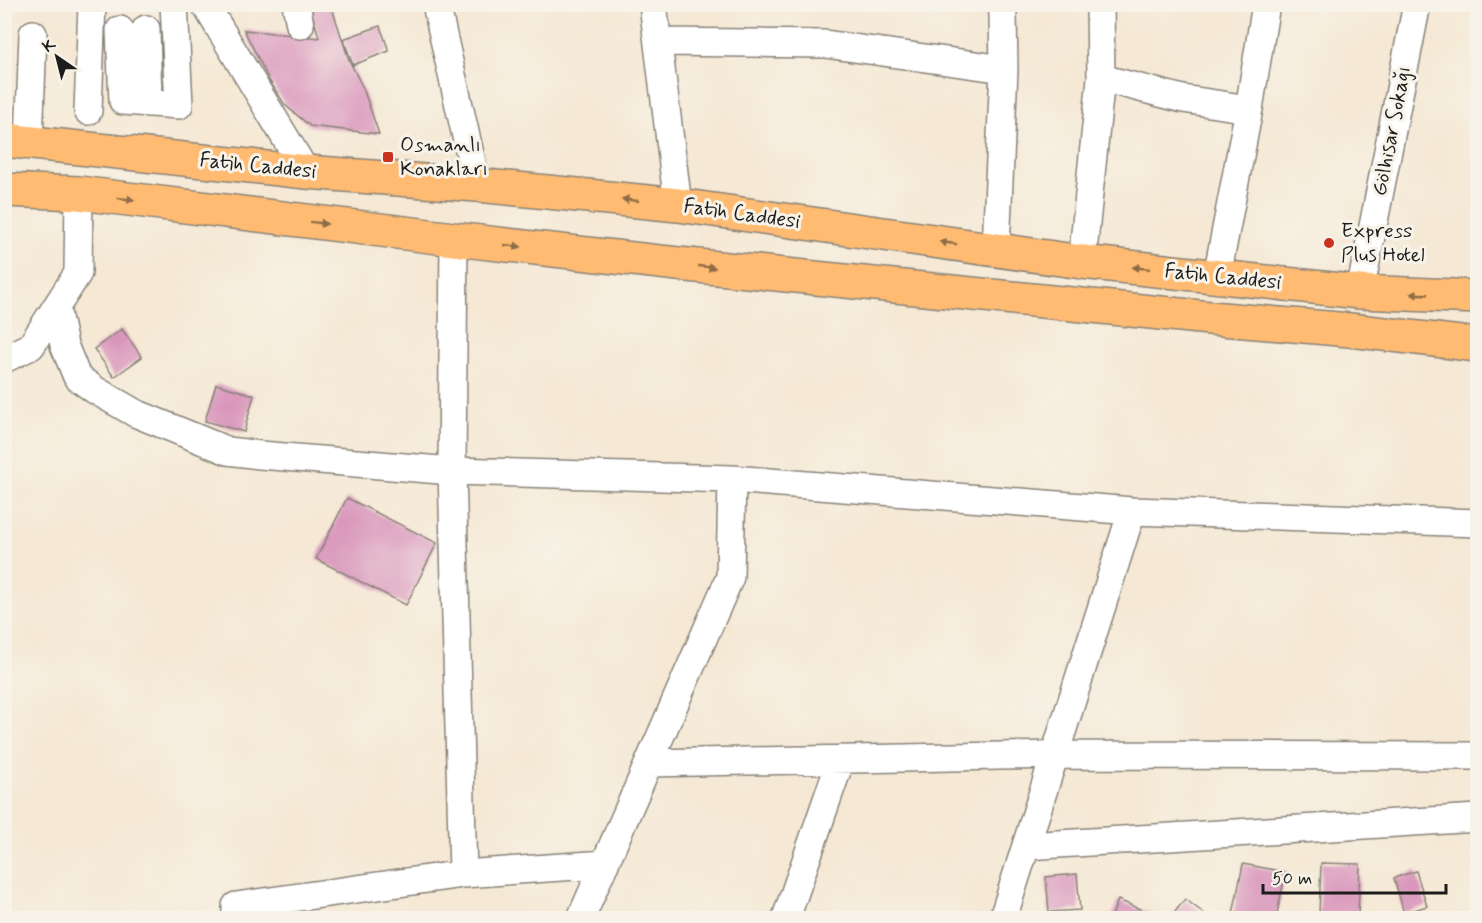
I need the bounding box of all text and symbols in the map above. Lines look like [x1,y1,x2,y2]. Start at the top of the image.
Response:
north arrow [27,27,87,87]
text: K [39,34,60,58]
street label: Gölhisar Sokağı [1366,64,1418,198]
place label: Osmanlı Konakları [400,131,488,183]
street label: Fatih Caddesi [198,146,318,186]
marker: Osmanlı Konakları [381,150,395,164]
street label: Fatih Caddesi [682,192,802,236]
one-way arrow [116,194,135,204]
one-way arrow [620,195,639,205]
place label: Express Plus Hotel [1341,217,1425,269]
one-way arrow [310,218,329,227]
marker: Express Plus Hotel [1322,236,1336,250]
one-way arrow [938,238,957,247]
one-way arrow [503,241,522,250]
street label: Fatih Caddesi [1163,257,1283,297]
one-way arrow [697,262,716,272]
one-way arrow [1132,263,1151,273]
one-way arrow [1410,290,1429,299]
scale bar [1263,857,1446,895]
text: 50 m [1272,867,1312,891]

